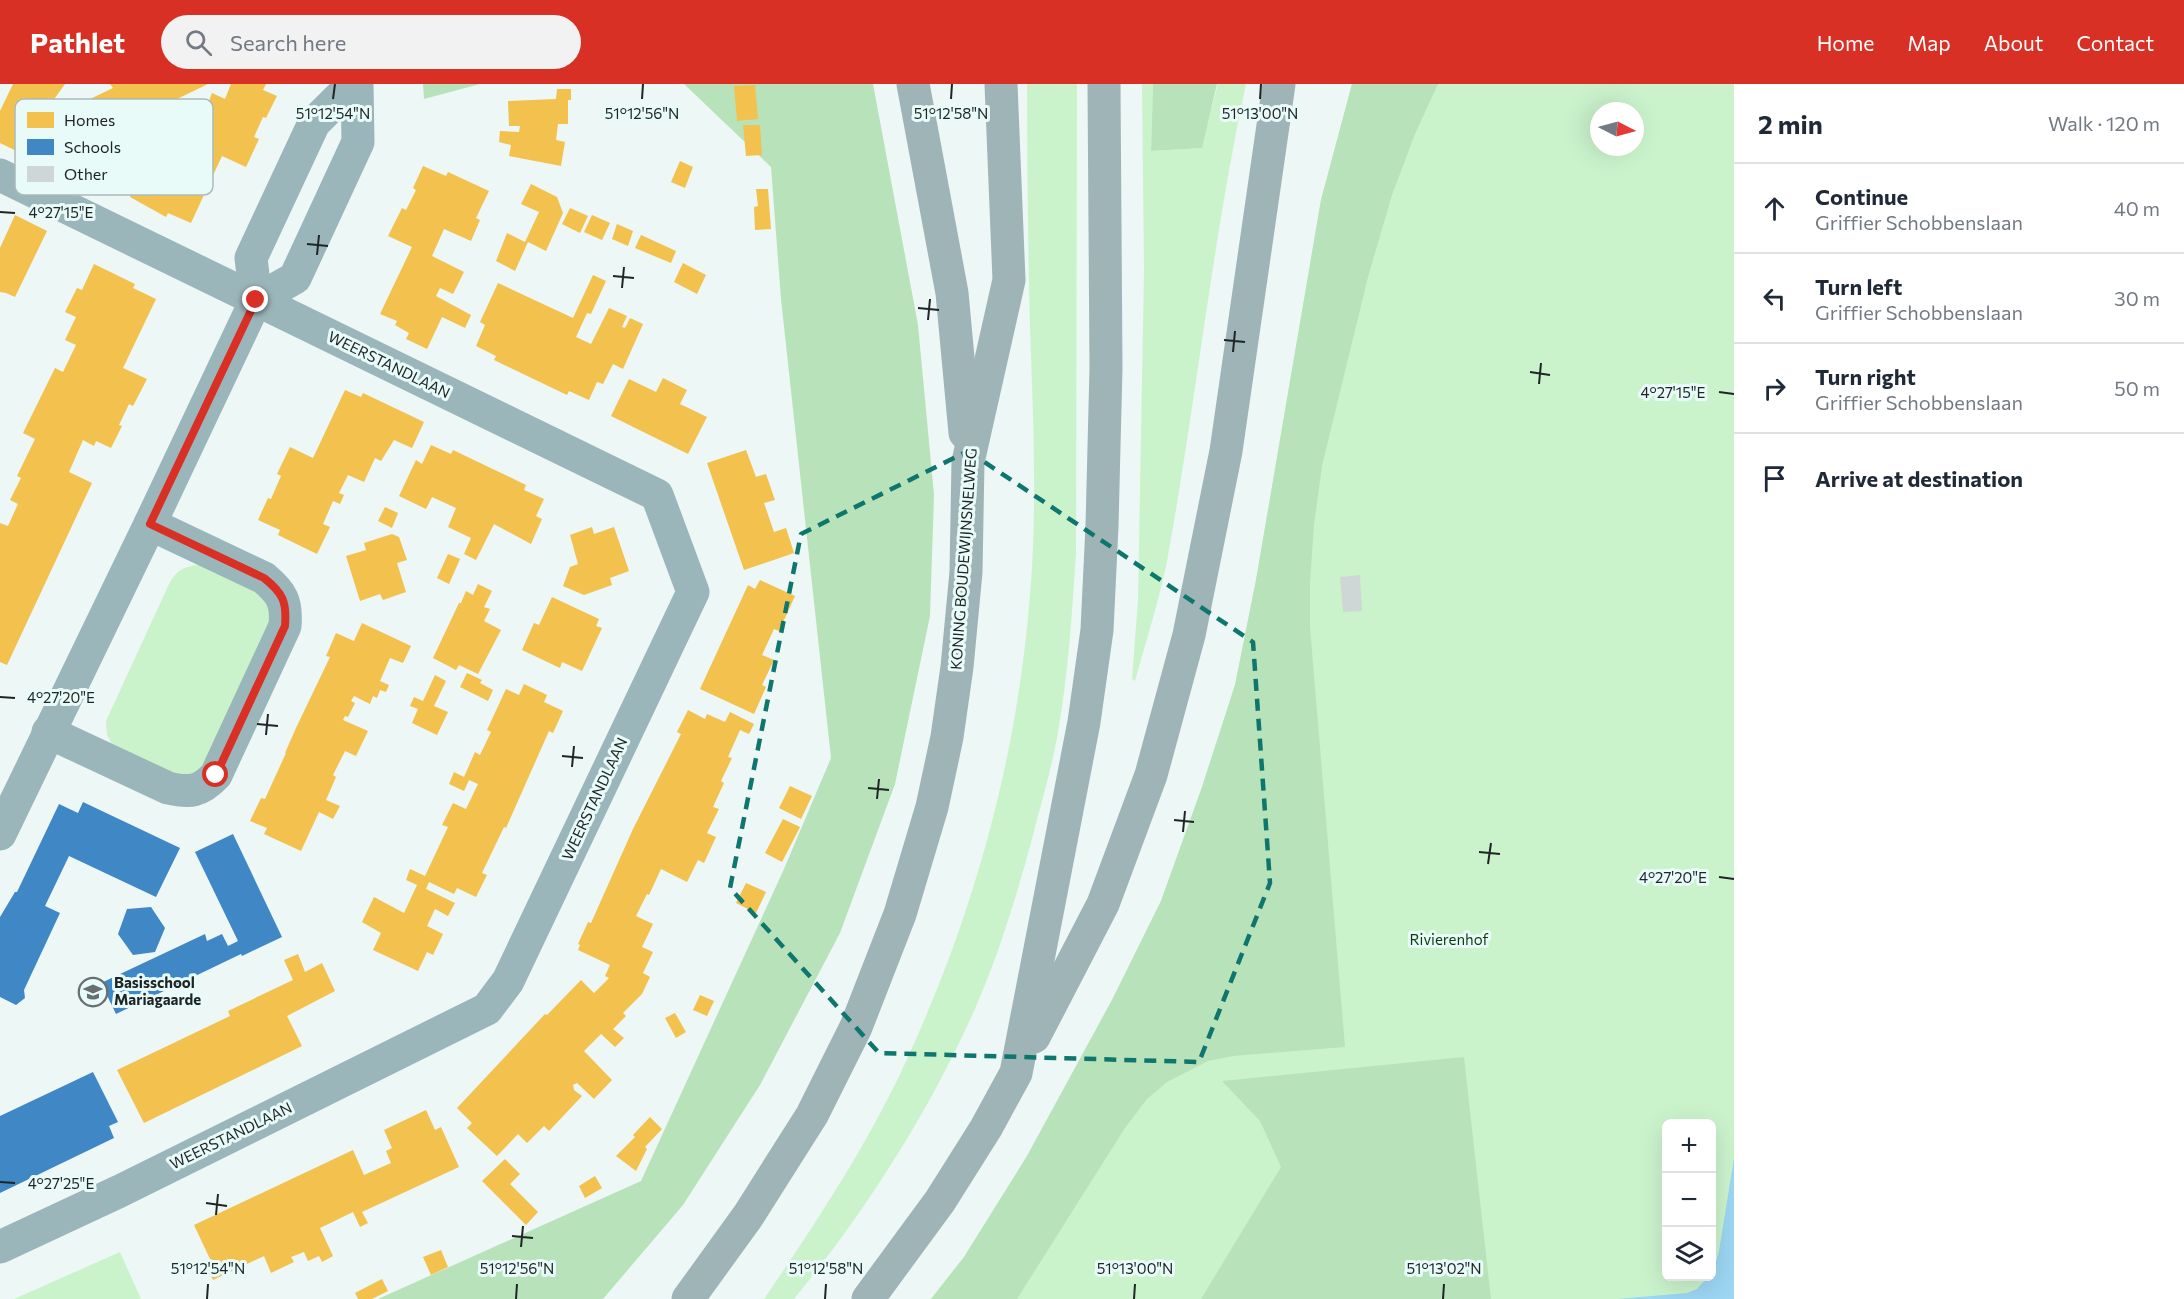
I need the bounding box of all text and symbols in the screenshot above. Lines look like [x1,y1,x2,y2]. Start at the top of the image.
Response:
search box [161,15,581,69]
text: Pathlet [30,25,125,59]
icon: search [182,26,215,59]
text: Search here [230,29,346,56]
text: Home [1817,30,1874,55]
text: Map [1907,30,1951,55]
text: About [1984,30,2043,55]
text: Contact [2076,30,2154,55]
legend [15,99,213,195]
north arrow [1590,102,1644,156]
text: 51°12'54"N [296,104,370,122]
text: 51°12'56"N [605,104,679,122]
text: 51°12'58"N [914,104,988,122]
text: 51°13'00"N [1222,104,1298,122]
text: 2 min [1758,108,1823,139]
text: Homes [64,110,115,129]
text: Walk · 120 m [2048,111,2160,135]
text: Schools [64,137,121,156]
text: Other [64,164,108,183]
text: Continue [1815,183,1908,210]
icon: ahead [1758,192,1791,225]
text: 40 m [2114,196,2160,220]
text: 4°27'15"E [29,203,93,221]
text: Griffier Schobbenslaan [1815,210,2023,234]
text: Turn left [1815,273,1902,300]
icon: left [1758,282,1791,315]
route end [242,286,268,312]
text: 30 m [2114,286,2160,310]
text: Griffier Schobbenslaan [1815,300,2023,324]
street label: WEERSTANDLAAN [326,327,453,401]
text: Turn right [1815,363,1916,390]
icon: right [1758,372,1791,405]
text: 50 m [2114,376,2160,400]
text: 4°27'15"E [1641,383,1705,401]
text: Griffier Schobbenslaan [1815,390,2023,414]
street label: KONING BOUDEWIJNSNELWEG [946,448,980,670]
icon: arrive [1758,462,1791,495]
text: Arrive at destination [1815,465,2023,492]
text: 4°27'20"E [27,688,95,706]
street label: WEERSTANDLAAN [558,734,630,863]
route start [202,761,228,787]
text: 4°27'20"E [1639,868,1707,886]
park label: Rivierenhof [1410,930,1489,948]
place label: Basisschool Mariagaarde [114,973,201,1008]
school or university icon: Basisschool Mariagaarde [77,976,109,1008]
street label: WEERSTANDLAAN [167,1098,294,1172]
map controls [1662,1119,1716,1281]
button: + [1662,1119,1716,1173]
button: − [1662,1173,1716,1227]
text: 4°27'25"E [28,1174,94,1192]
button: layers [1662,1227,1716,1281]
text: 51°12'54"N [171,1259,245,1277]
text: 51°12'56"N [480,1259,554,1277]
text: 51°12'58"N [789,1259,863,1277]
text: 51°13'00"N [1097,1259,1173,1277]
text: 51°13'02"N [1406,1259,1482,1277]

